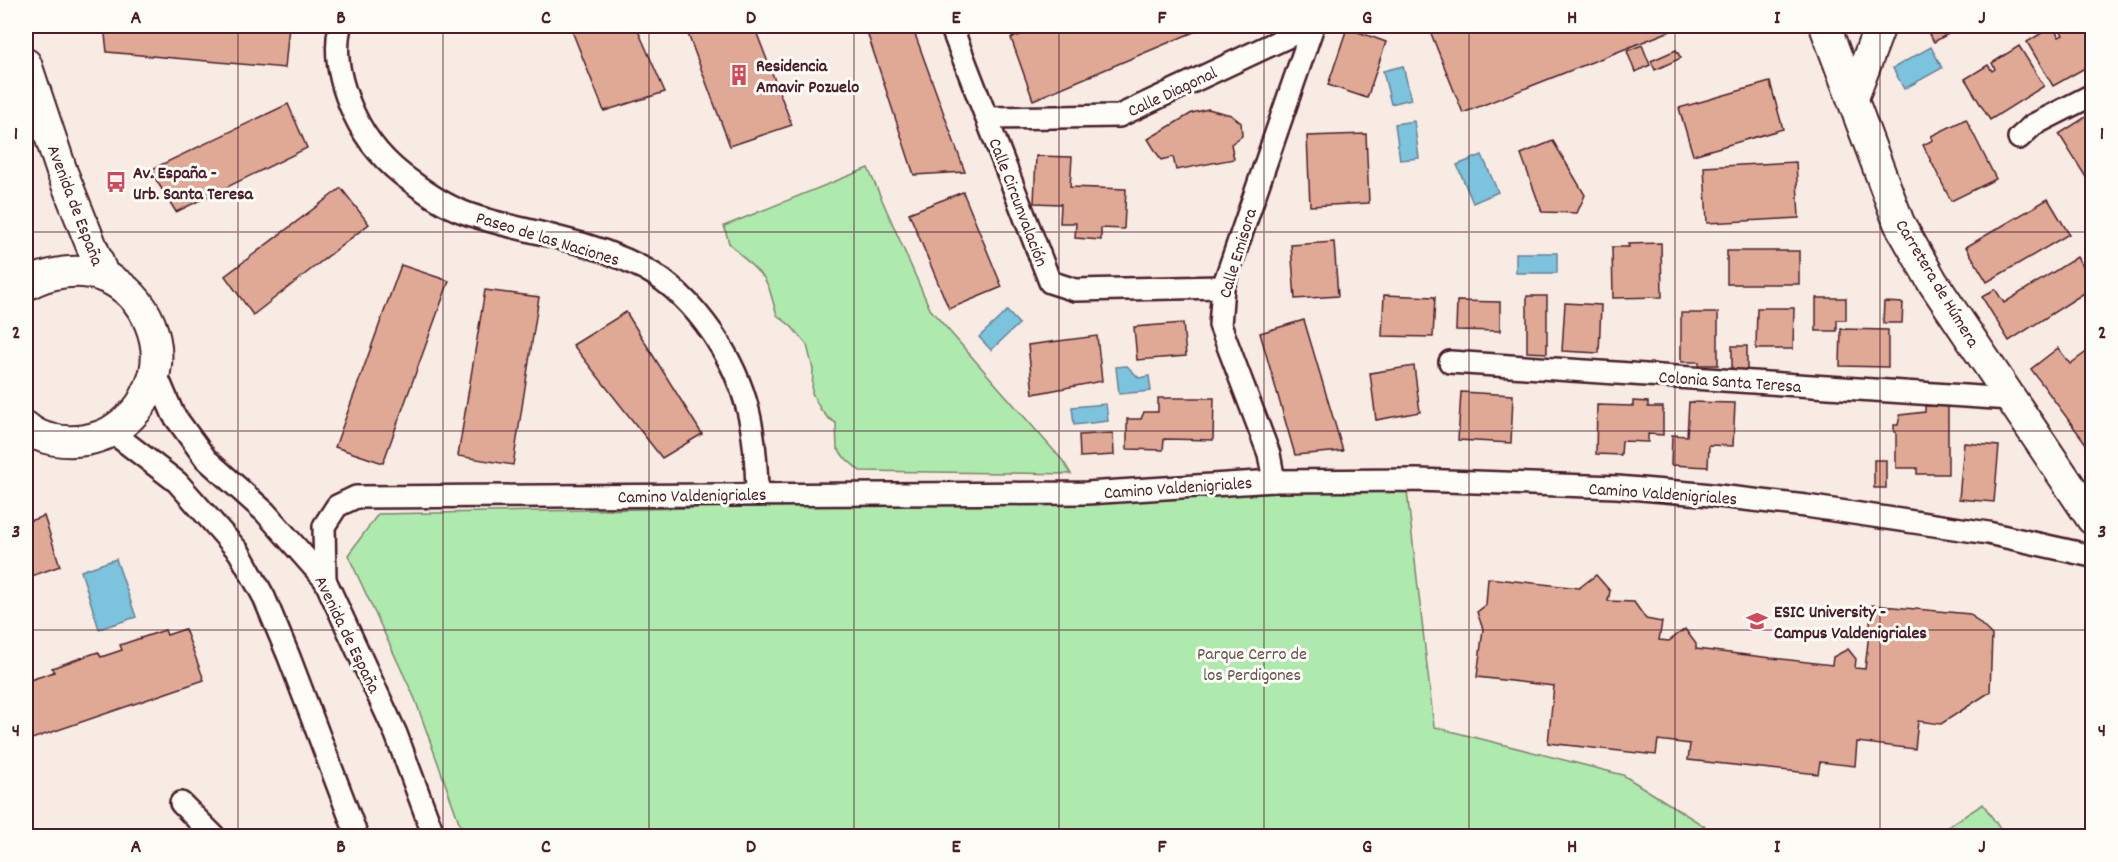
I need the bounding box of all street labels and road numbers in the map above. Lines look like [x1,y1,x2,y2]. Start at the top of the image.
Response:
street label: Calle Diagonal [1124,61,1222,125]
street label: Calle Circunvalación [981,135,1053,271]
street label: Avenida de España [39,142,108,270]
street label: Calle Emisora [1214,205,1265,302]
street label: Paseo de las Naciones [472,207,622,274]
street label: Carretera de Húmera [1888,216,1984,353]
street label: Colonia Santa Teresa [1658,366,1803,401]
street label: Camino Valdenigriales [1103,472,1253,507]
street label: Camino Valdenigriales [1588,478,1738,513]
street label: Camino Valdenigriales [617,484,767,511]
street label: Avenida de España [307,572,385,698]

